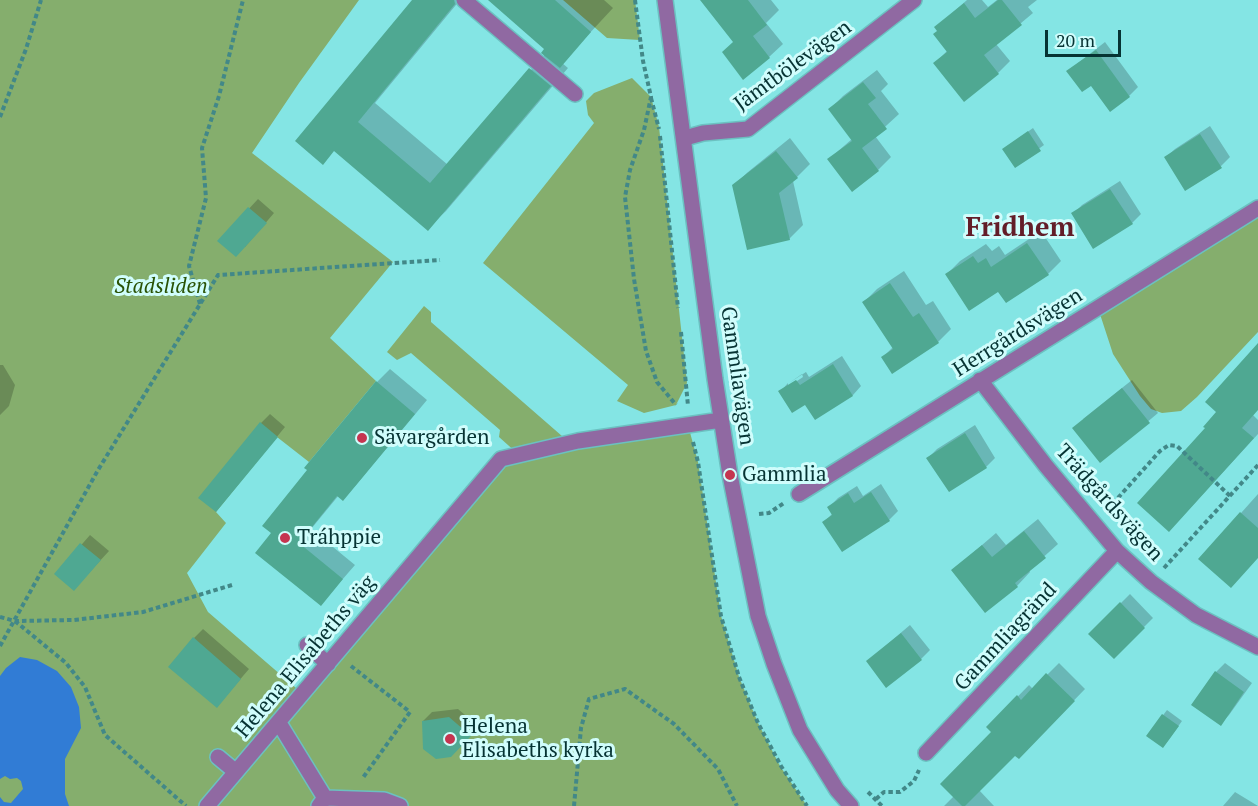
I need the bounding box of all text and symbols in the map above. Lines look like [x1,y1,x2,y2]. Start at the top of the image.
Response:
street label: Jämtbölevägen [730,15,856,117]
scale bar [1048,18,1124,56]
text: 20 m [1056,28,1095,52]
district label: Fridhem [965,212,1075,244]
park label: Stadsliden [114,274,208,300]
street label: Herrgårdsvägen [949,283,1087,383]
street label: Gammliavägen [715,305,759,447]
place label: Sävargården [374,425,490,451]
marker: Sävargården [355,431,369,445]
street label: Trädgårdsvägen [1050,439,1168,567]
place label: Gammlia [742,462,827,488]
marker: Gammlia [723,468,737,482]
place label: Tráhppie [297,525,381,551]
marker: Tráhppie [278,531,292,545]
street label: Helena Elisabeths väg [231,571,381,743]
street label: Gammliagränd [950,578,1062,696]
place label: Helena Elisabeths kyrka [462,714,614,764]
marker: Helena Elisabeths kyrka [443,732,457,746]

